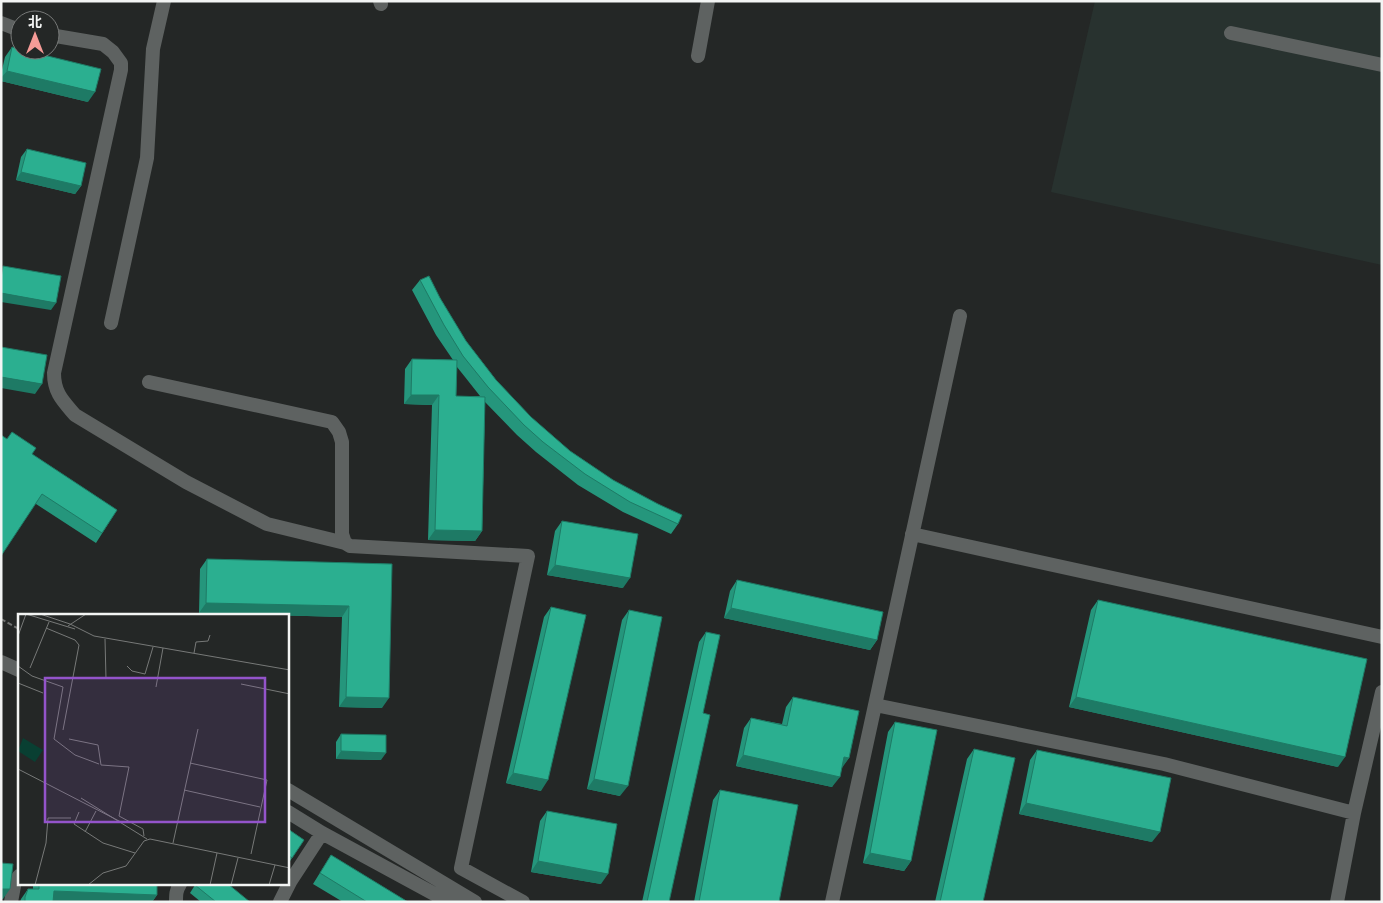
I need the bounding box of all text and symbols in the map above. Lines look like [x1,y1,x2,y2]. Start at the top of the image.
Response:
north arrow [10,10,60,60]
text: 北 [28,12,42,32]
inset map [18,614,289,886]

